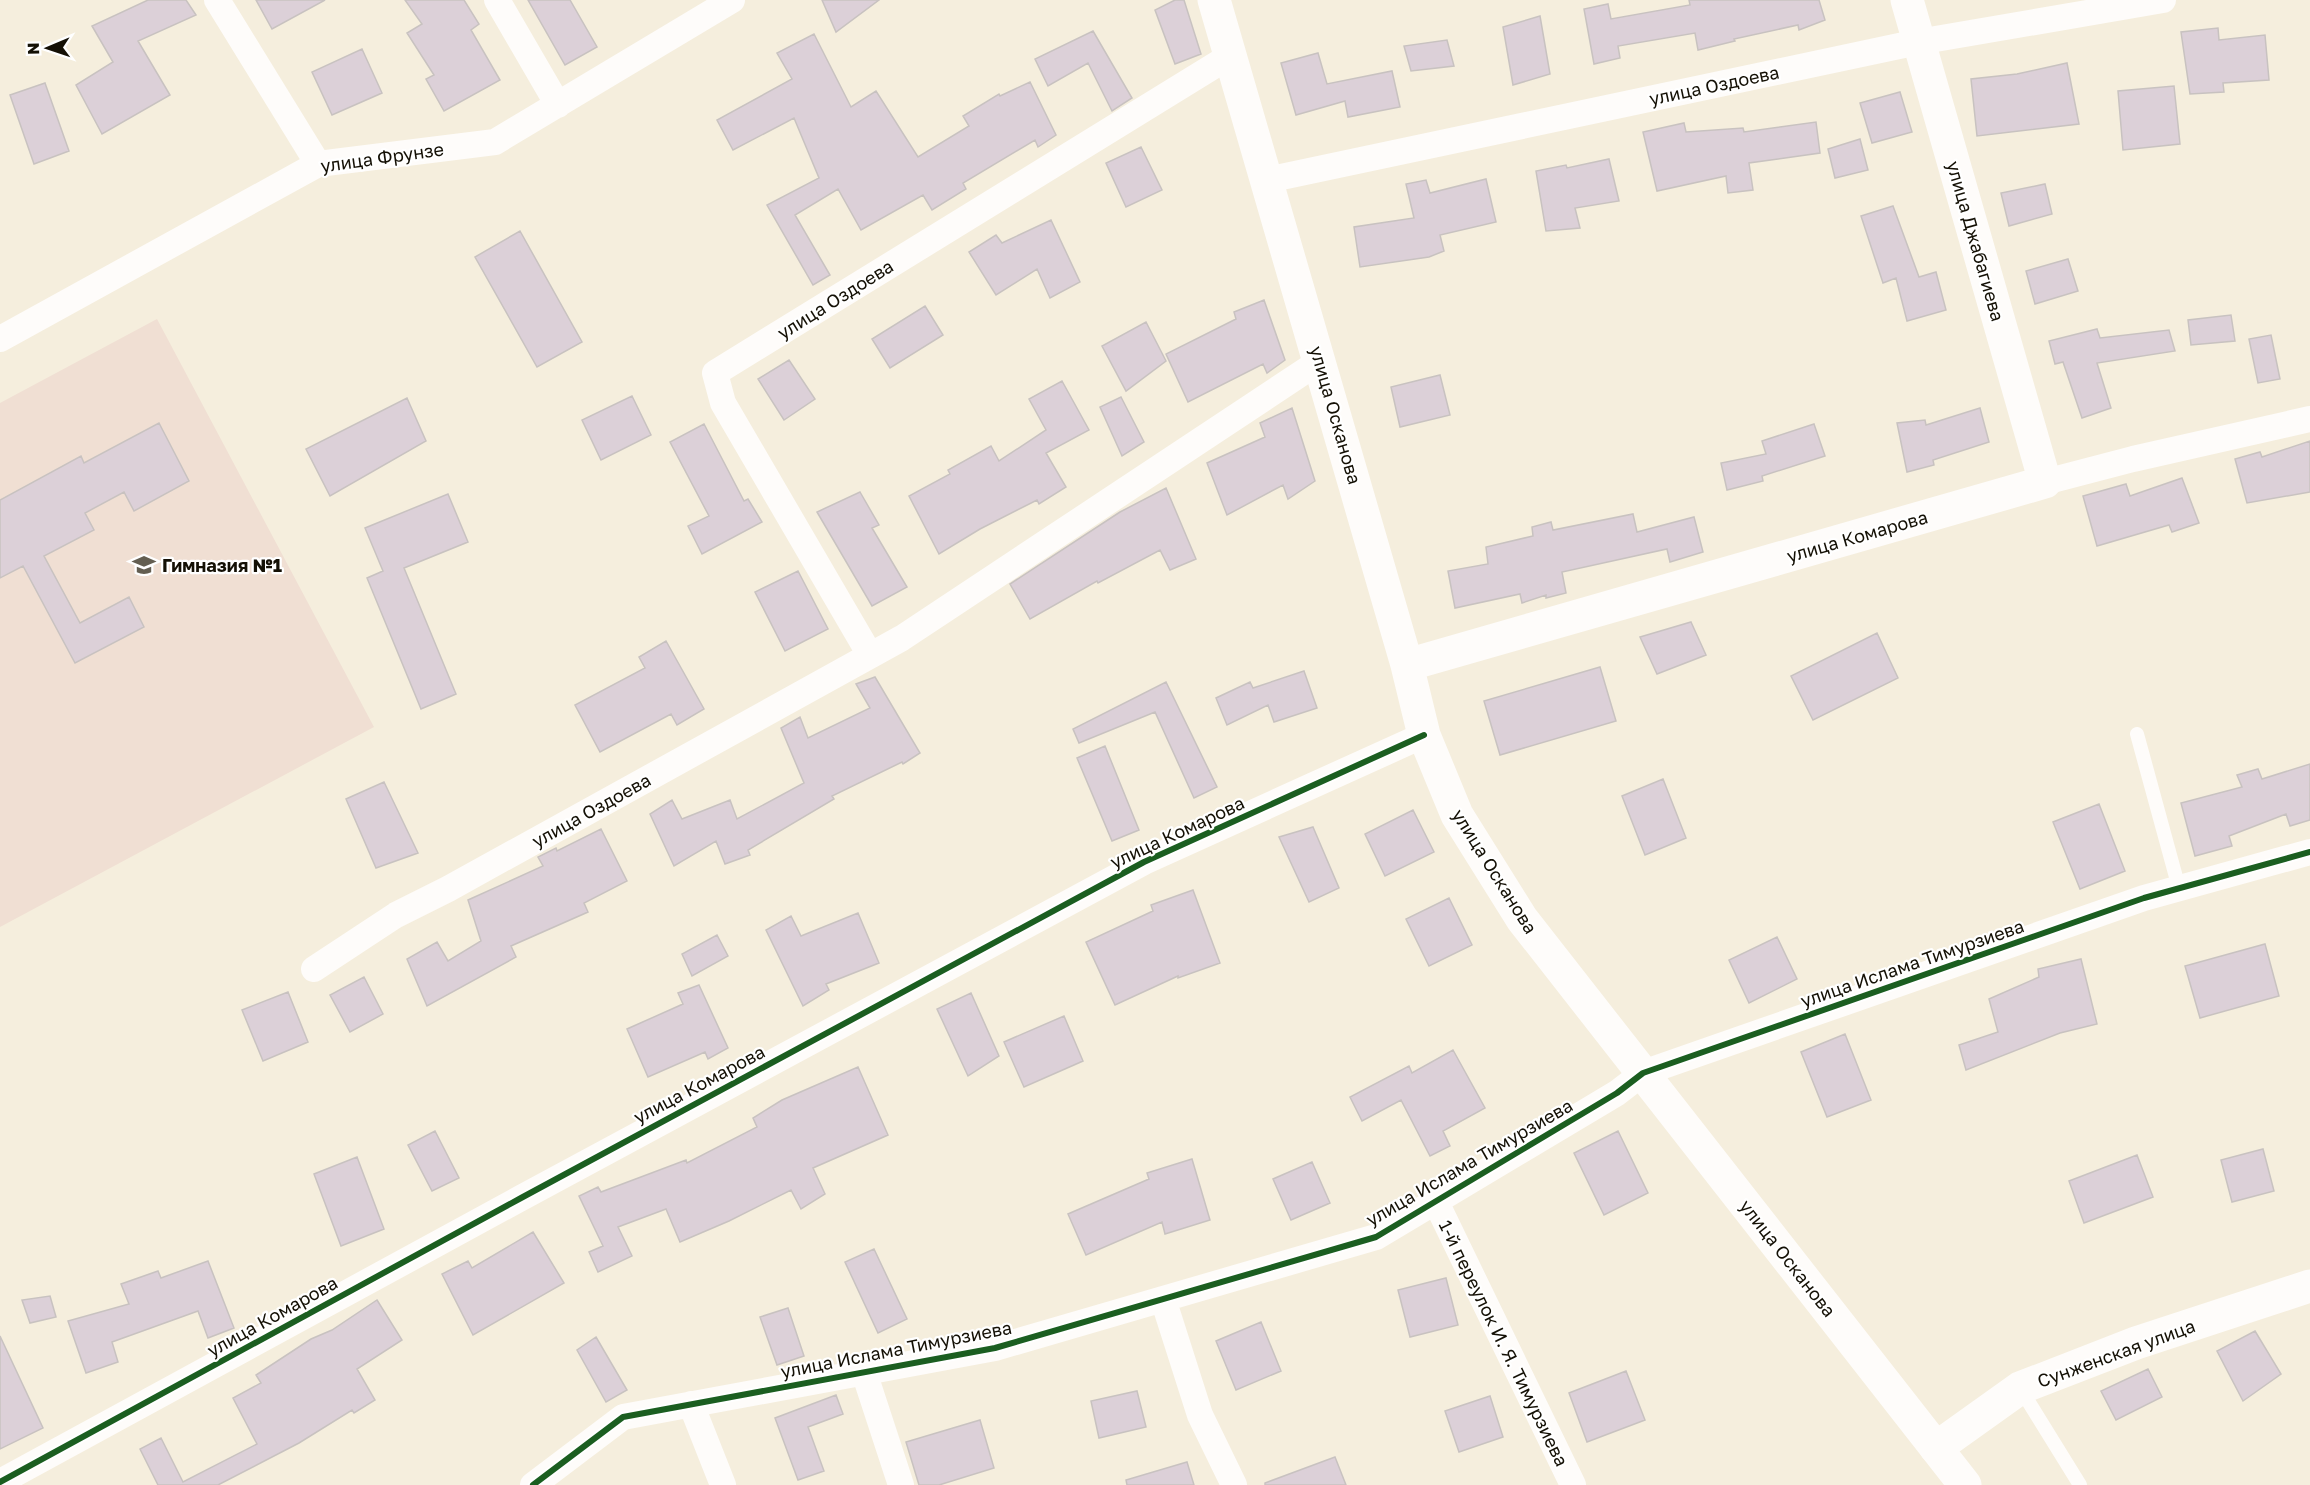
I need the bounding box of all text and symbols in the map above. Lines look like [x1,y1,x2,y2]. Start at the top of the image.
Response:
north arrow [18,18,78,78]
text: N [23,42,43,55]
street label: улица Оздоева [1647,60,1781,110]
street label: улица Фрунзе [319,137,445,177]
street label: улица Джабагиева [1943,158,2009,324]
street label: улица Оздоева [773,255,897,343]
street label: улица Осканова [1306,343,1366,487]
street label: улица Комарова [1784,505,1930,567]
school or university icon: Гимназия №1 [131,552,157,578]
place label: Гимназия №1 [162,554,282,576]
street label: улица Оздоева [528,768,654,852]
street label: улица Комарова [1106,791,1248,873]
street label: улица Осканова [1448,805,1542,937]
street label: улица Ислама Тимурзиева [1797,914,2027,1012]
street label: улица Комарова [630,1040,768,1128]
street label: улица Ислама Тимурзиева [1362,1094,1576,1230]
street label: улица Осканова [1735,1195,1841,1321]
street label: 1-й переулок И. Я. Тимурзиева [1435,1216,1573,1470]
street label: улица Комарова [203,1271,341,1361]
street label: Сунженская улица [2034,1314,2198,1392]
street label: улица Ислама Тимурзиева [779,1316,1013,1382]

